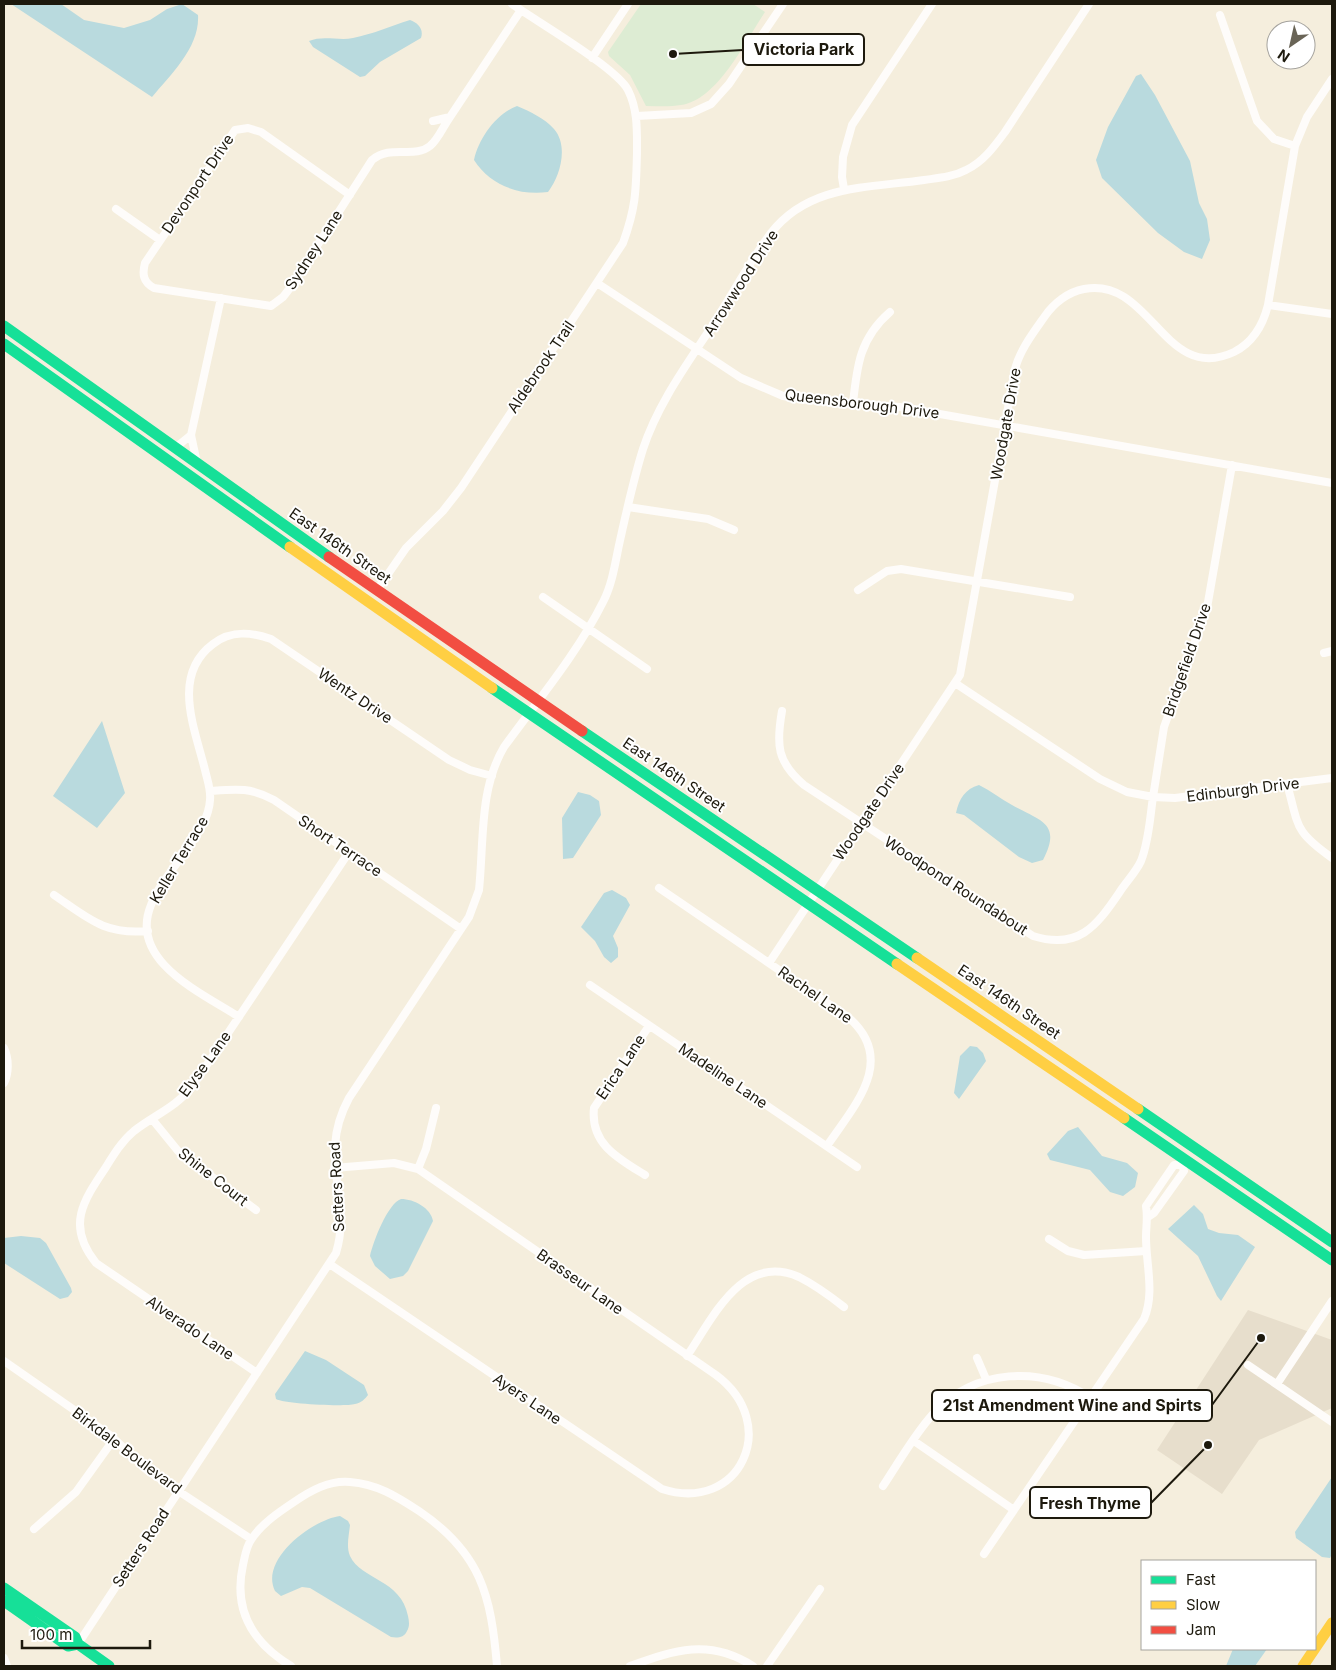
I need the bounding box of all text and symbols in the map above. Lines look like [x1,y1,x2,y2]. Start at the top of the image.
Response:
north arrow [1266,20,1316,70]
callout: Victoria Park [743,34,864,65]
text: Victoria Park [754,39,855,59]
text: N [1274,46,1293,66]
street label: Devonport Drive [157,130,238,237]
street label: Sydney Lane [281,206,346,293]
street label: Arrowwood Drive [699,226,782,340]
street label: Aldebrook Trail [503,317,578,416]
street label: Woodgate Drive [986,366,1025,482]
street label: Queensborough Drive [784,385,940,422]
street label: East 146th Street [286,503,395,588]
street label: Bridgefield Drive [1158,601,1215,719]
street label: Wentz Drive [314,664,396,728]
street label: East 146th Street [619,733,729,816]
street label: Woodgate Drive [829,759,908,864]
street label: Edinburgh Drive [1185,773,1301,806]
street label: Short Terrace [295,811,386,881]
street label: Keller Terrace [145,813,212,907]
street label: Woodpond Roundabout [881,832,1032,939]
street label: East 146th Street [954,960,1064,1043]
street label: Rachel Lane [774,962,856,1027]
street label: Elyse Lane [174,1027,235,1100]
street label: Erica Lane [592,1031,649,1103]
street label: Madeline Lane [675,1039,772,1112]
street label: Setters Road [325,1141,348,1233]
street label: Shine Court [175,1143,252,1210]
street label: Brasseur Lane [533,1245,627,1319]
street label: Alverado Lane [143,1291,238,1364]
street label: Ayers Lane [489,1369,565,1428]
callout: 21st Amendment Wine and Spirts [932,1390,1212,1421]
text: 21st Amendment Wine and Spirts [942,1395,1202,1415]
street label: Birkdale Boulevard [69,1403,186,1498]
callout: Fresh Thyme [1030,1487,1151,1518]
text: Fresh Thyme [1039,1493,1141,1513]
street label: Setters Road [108,1505,173,1591]
legend [1141,1560,1316,1650]
text: Fast [1186,1570,1216,1589]
text: Slow [1186,1595,1220,1614]
scale bar [22,1618,150,1650]
text: Jam [1186,1620,1216,1639]
text: 100 m [30,1625,72,1644]

